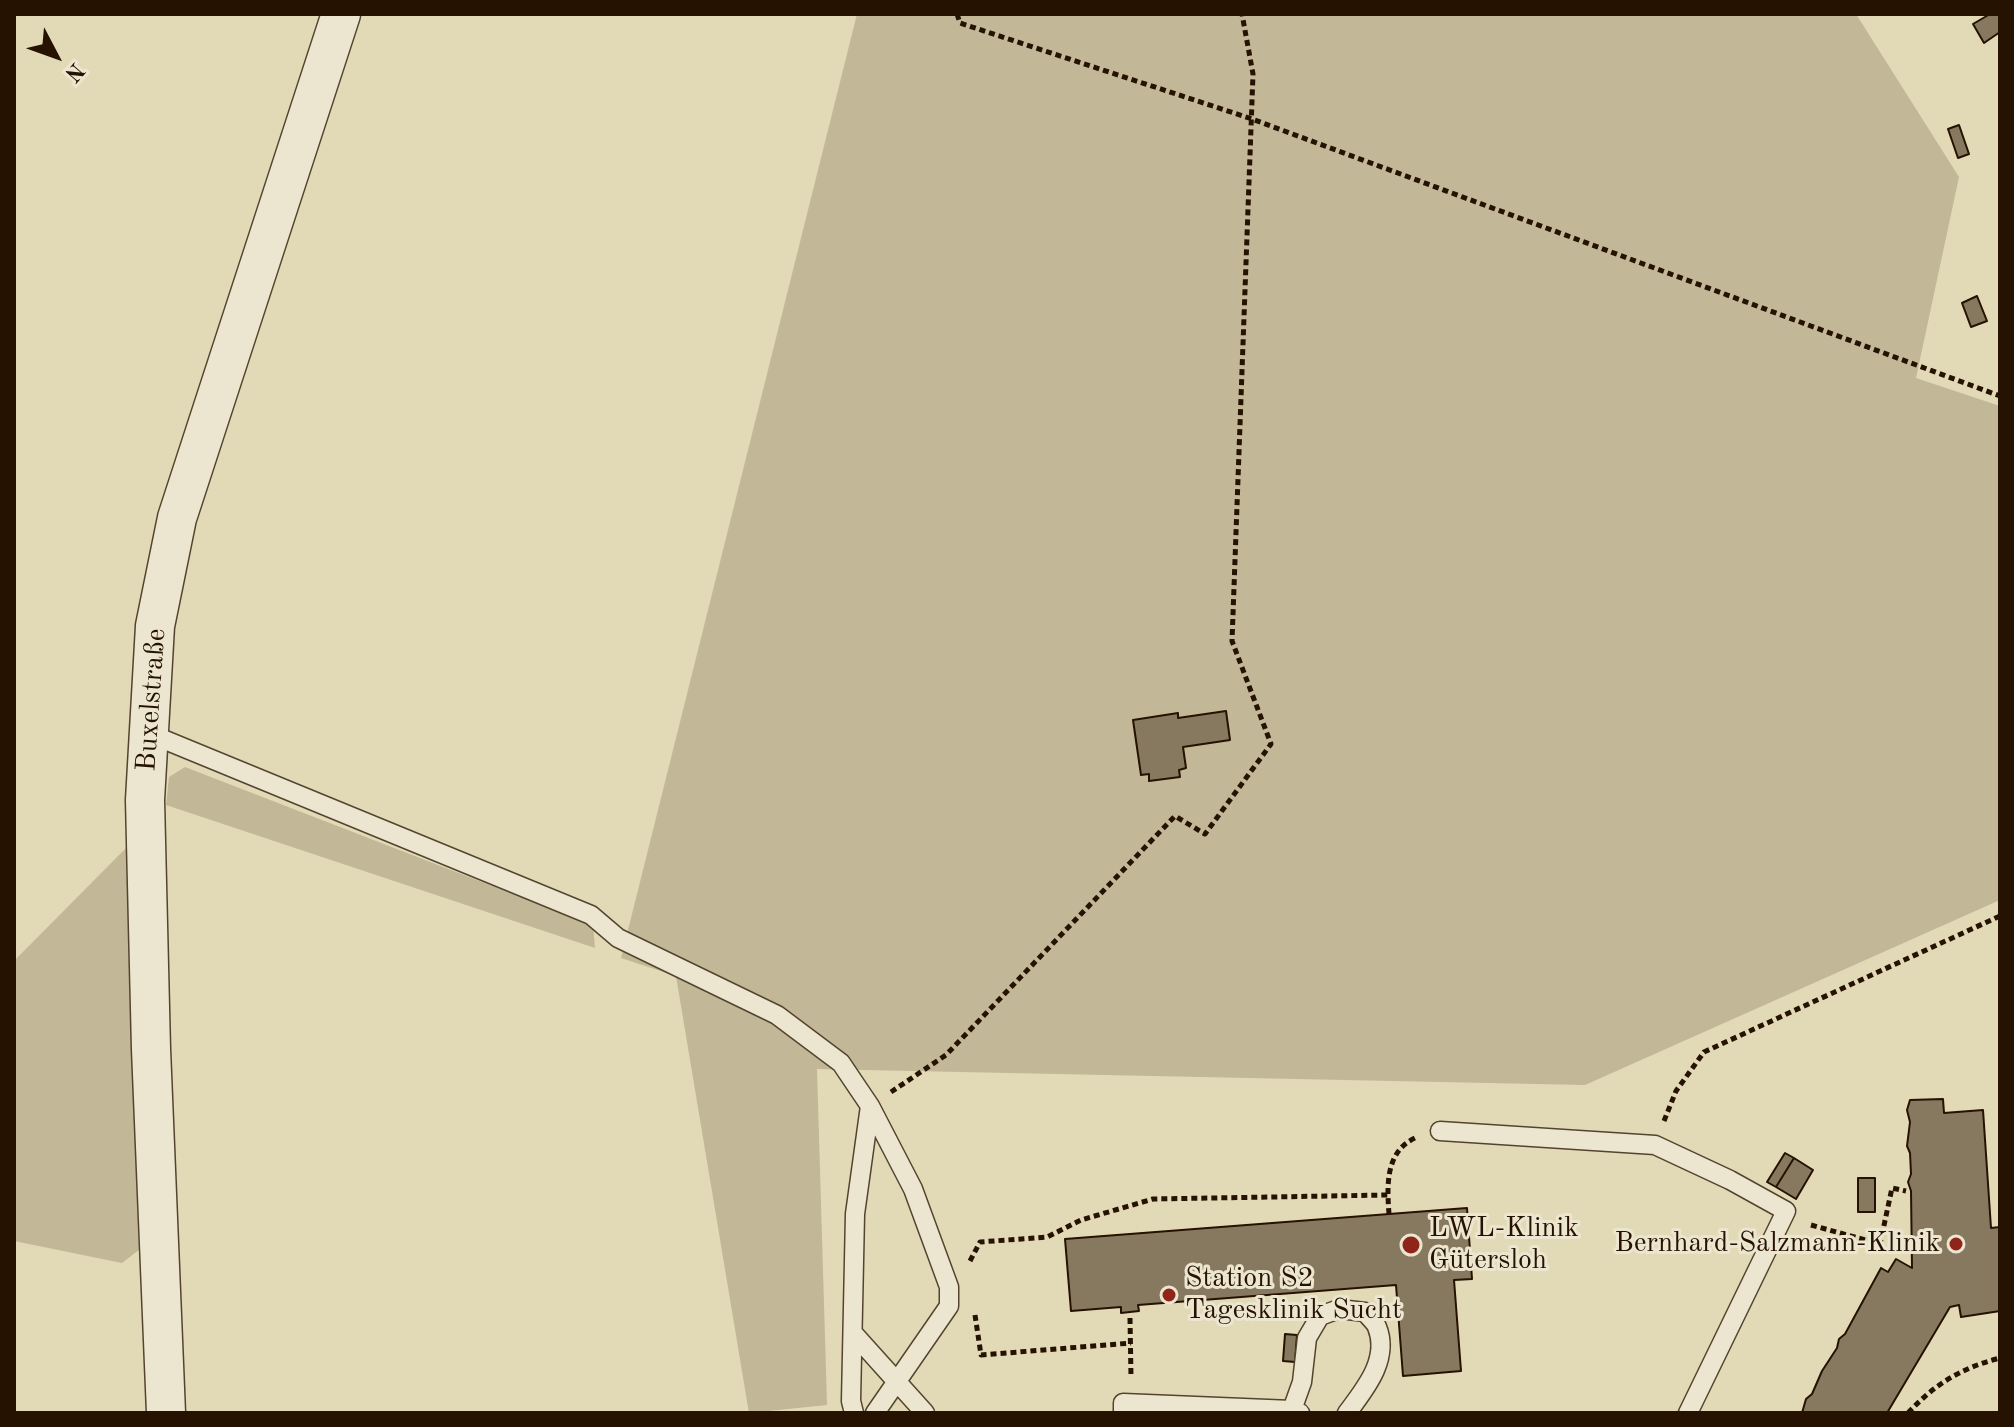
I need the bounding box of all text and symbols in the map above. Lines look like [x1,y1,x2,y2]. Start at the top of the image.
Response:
north arrow [16,16,96,96]
text: N [60,58,88,85]
street label: Buxelstraße [130,627,174,773]
place label: LWL-Klinik Gütersloh [1429,1212,1579,1278]
place label: Bernhard-Salzmann-Klinik [1614,1227,1940,1261]
marker: LWL-Klinik Gütersloh [1400,1234,1422,1256]
marker: Bernhard-Salzmann-Klinik [1947,1235,1965,1253]
place label: Station S2 Tagesklinik Sucht [1185,1262,1402,1328]
marker: Station S2 Tagesklinik Sucht [1160,1286,1178,1304]

